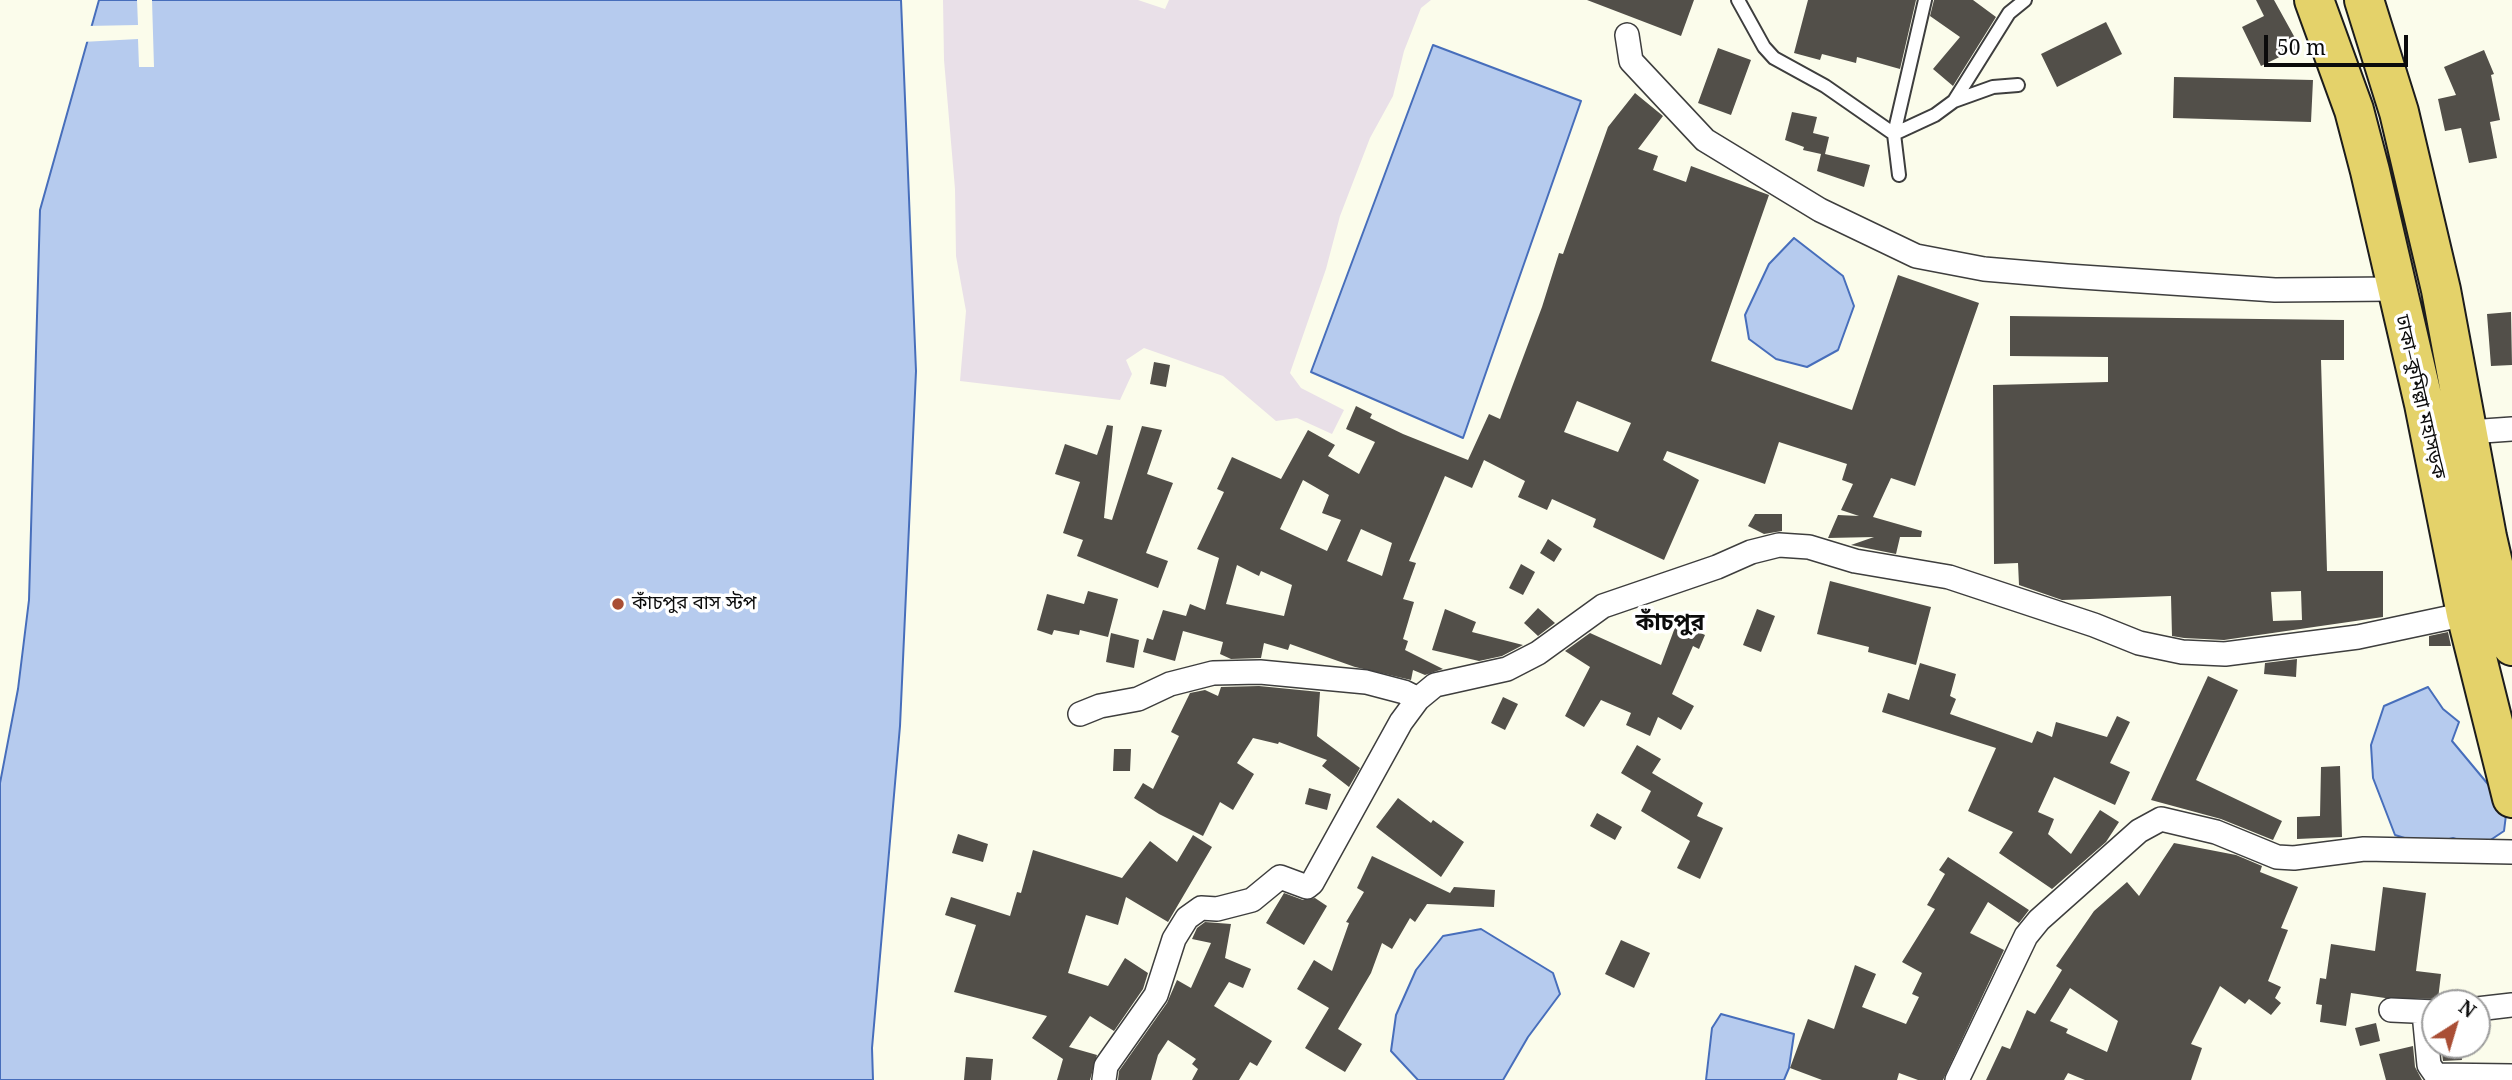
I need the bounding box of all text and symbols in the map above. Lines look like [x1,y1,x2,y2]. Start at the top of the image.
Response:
scale bar [2267,21,2410,65]
text: 50 m [2277,33,2326,61]
street label: ঢাকা–কুমিল্লা মহাসড়ক [2390,313,2450,481]
place label: কাঁচপুর বাস স্টপ [632,593,756,615]
marker: কাঁচপুর বাস স্টপ [610,596,626,612]
district label: কাঁচপুর [1636,609,1704,637]
north arrow [2421,989,2491,1059]
text: N [2454,994,2481,1024]

